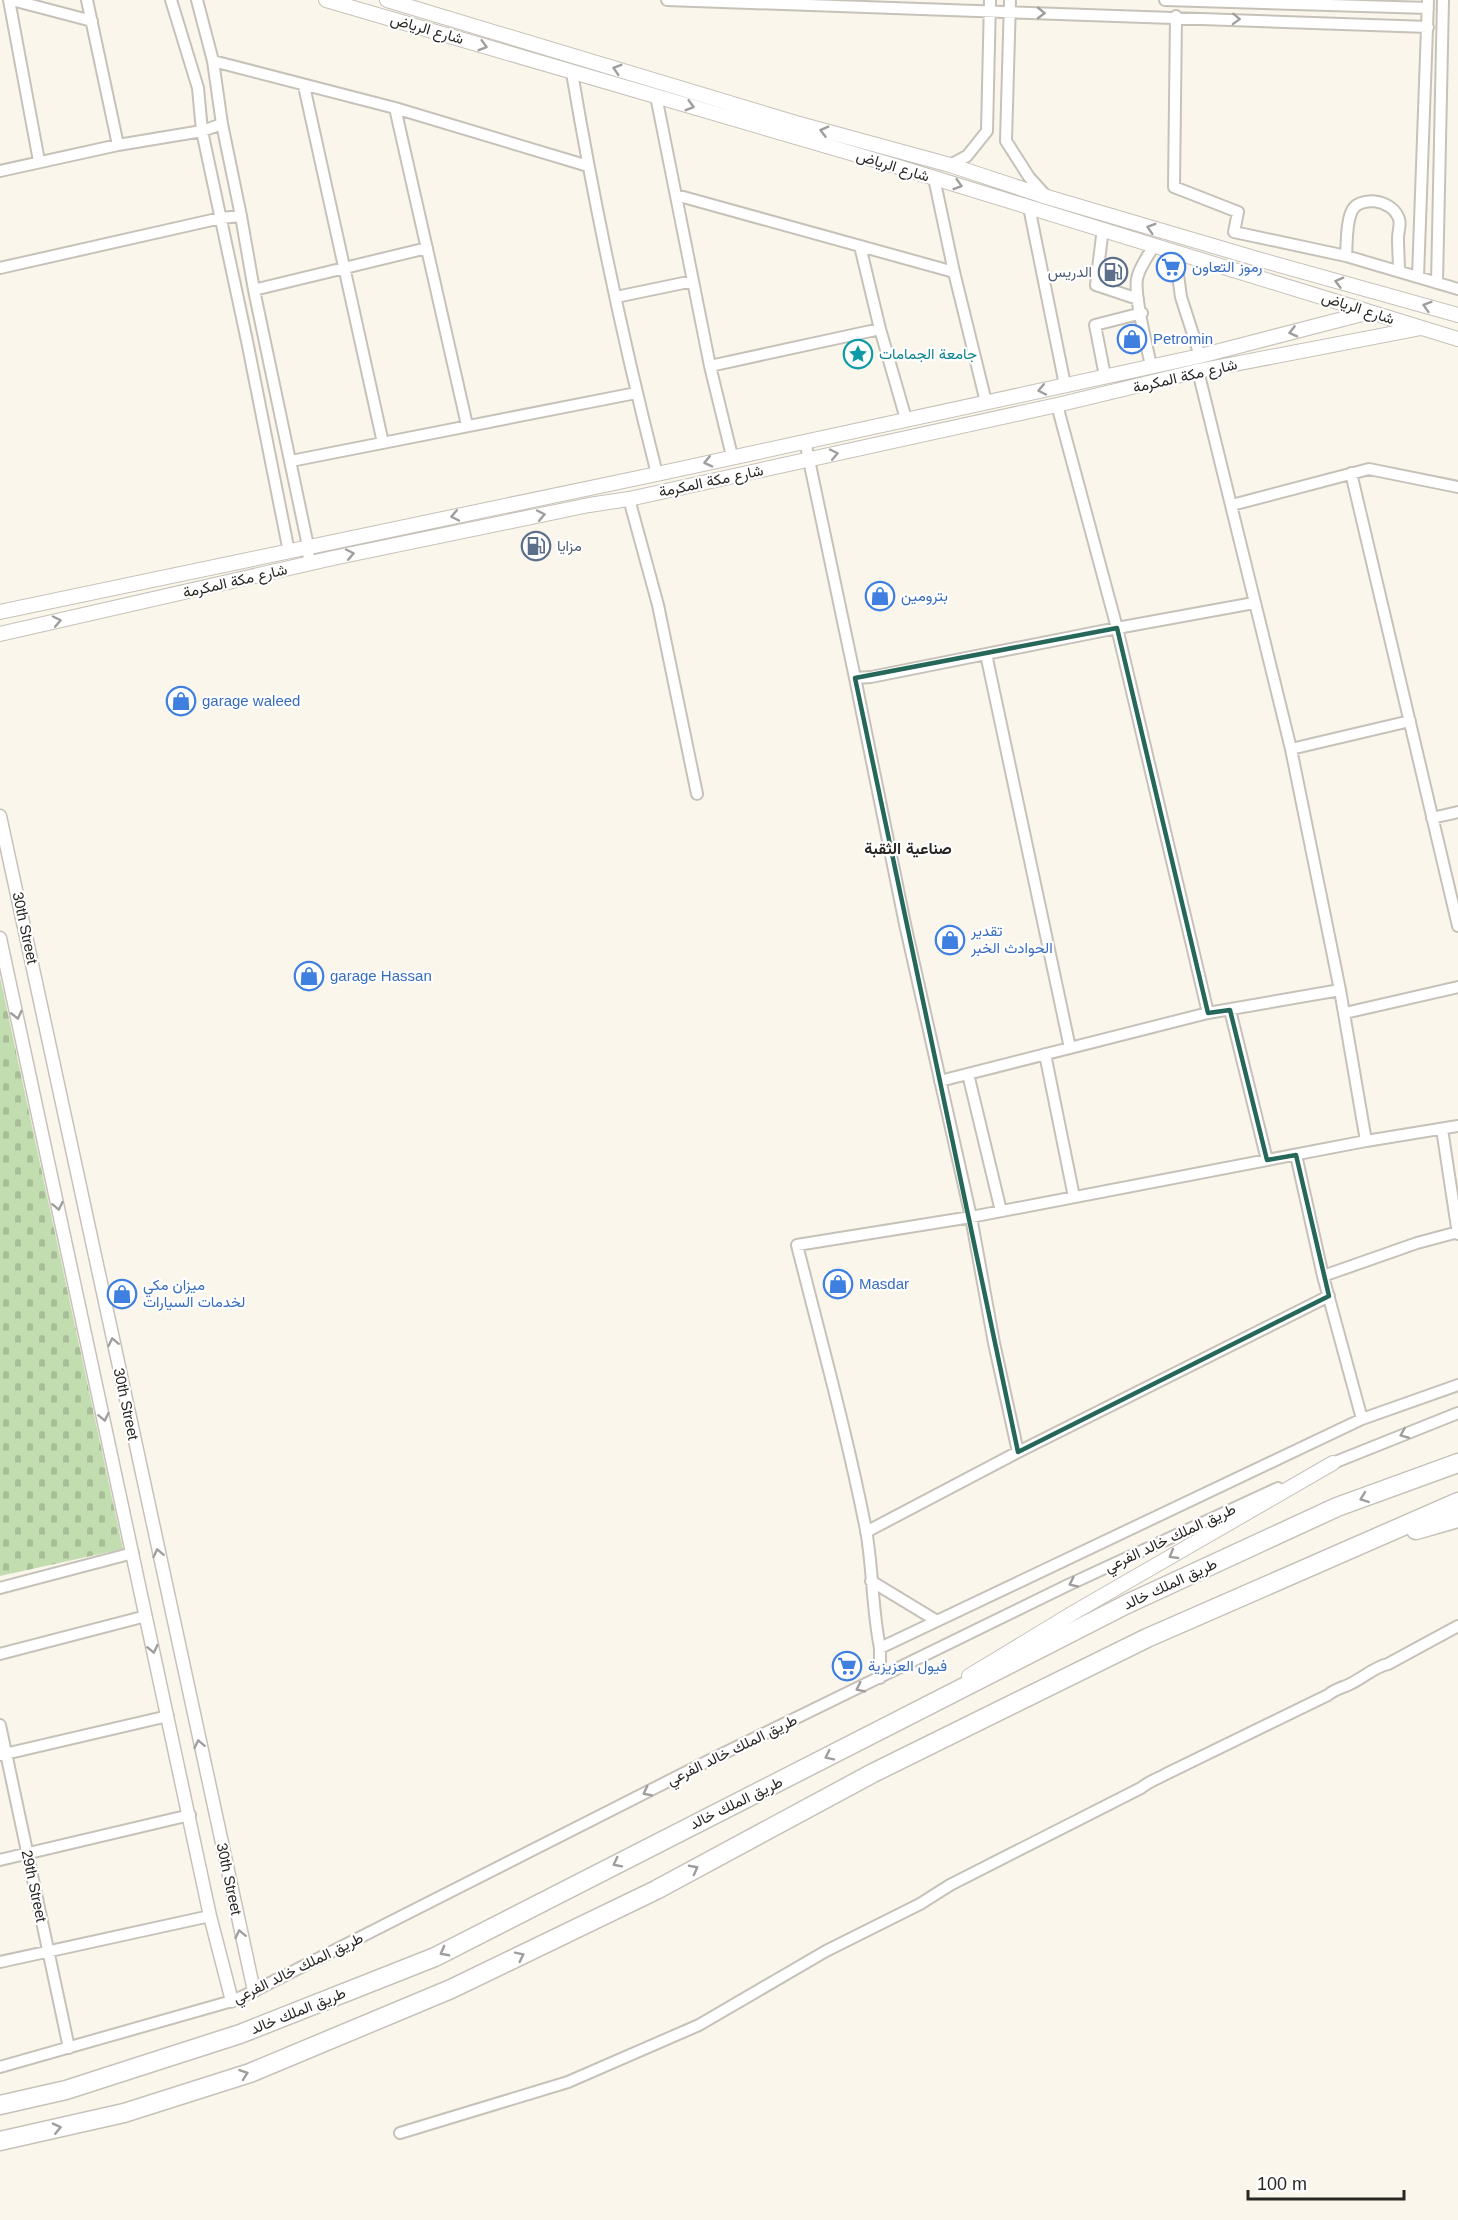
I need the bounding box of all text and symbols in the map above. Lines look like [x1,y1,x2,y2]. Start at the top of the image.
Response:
one-way arrow [1036,7,1045,19]
street label: شارع الرياض [388,10,466,50]
one-way arrow [1231,12,1240,25]
one-way arrow [477,39,488,51]
one-way arrow [612,64,623,76]
one-way arrow [684,99,695,111]
one-way arrow [819,125,829,138]
street label: شارع الرياض [854,146,932,188]
one-way arrow [952,178,963,190]
one-way arrow [1147,223,1157,235]
supermarket icon: رموز التعاون [1155,251,1187,283]
fuel station icon: الدريس [1097,256,1129,288]
place label: رموز التعاون [1192,258,1262,276]
place label: الدريس [1048,263,1092,282]
one-way arrow [1334,276,1344,289]
street label: شارع الرياض [1319,288,1397,330]
one-way arrow [1422,301,1433,313]
shop icon: Petromin [1116,323,1148,355]
one-way arrow [1289,325,1299,337]
place label: Petromin [1153,330,1213,347]
place icon: جامعة الجمامات [842,338,874,370]
place label: جامعة الجمامات [879,345,977,363]
street label: شارع مكة المكرمة [1131,355,1239,399]
one-way arrow [1037,383,1047,396]
one-way arrow [829,448,839,461]
one-way arrow [703,454,713,467]
street label: شارع مكة المكرمة [657,461,765,503]
one-way arrow [451,509,461,522]
one-way arrow [535,509,545,522]
fuel station icon: مزايا [520,530,552,562]
place label: مزايا [557,537,582,555]
one-way arrow [344,548,354,561]
street label: شارع مكة المكرمة [181,560,289,604]
shop icon: بترومين [864,580,896,612]
place label: بترومين [901,587,948,606]
one-way arrow [52,615,62,628]
shop icon: garage waleed [165,685,197,717]
place label: garage waleed [202,692,300,709]
district label: صناعية الثقبة [864,840,952,858]
street label: 30th Street [10,890,42,966]
place label: تقدير الحوادث الخبر [970,922,1053,957]
shop icon: تقدير الحوادث الخبر [934,924,966,956]
shop icon: garage Hassan [293,960,325,992]
place label: garage Hassan [330,967,432,984]
one-way arrow [10,1010,23,1020]
one-way arrow [51,1201,64,1211]
shop icon: Masdar [822,1268,854,1300]
place label: Masdar [859,1275,909,1292]
place label: ميزان مكي لخدمات السيارات [143,1276,245,1311]
shop icon: ميزان مكي لخدمات السيارات [106,1278,138,1310]
one-way arrow [107,1337,120,1347]
street label: 30th Street [111,1366,143,1442]
one-way arrow [96,1412,109,1422]
one-way arrow [1399,1427,1410,1439]
one-way arrow [1359,1490,1370,1503]
street label: طريق الملك خالد الفرعي [1101,1500,1240,1580]
one-way arrow [153,1548,166,1558]
one-way arrow [1169,1548,1179,1560]
street label: طريق الملك خالد [1120,1554,1220,1614]
one-way arrow [1068,1576,1079,1588]
one-way arrow [146,1644,159,1654]
supermarket icon: فيول العزيزية [831,1650,863,1682]
place label: فيول العزيزية [868,1657,947,1675]
one-way arrow [855,1680,866,1692]
street label: طريق الملك خالد الفرعي [664,1711,802,1793]
one-way arrow [194,1739,207,1749]
one-way arrow [825,1749,836,1761]
street label: طريق الملك خالد [687,1773,786,1834]
one-way arrow [643,1785,653,1796]
street label: 30th Street [214,1841,246,1917]
street label: 29th Street [19,1848,51,1924]
one-way arrow [613,1855,624,1867]
one-way arrow [688,1865,699,1876]
street label: طريق الملك خالد الفرعي [230,1929,368,2011]
one-way arrow [235,1930,248,1940]
one-way arrow [440,1945,450,1956]
one-way arrow [513,1951,524,1963]
street label: طريق الملك خالد [248,1984,349,2039]
one-way arrow [238,2069,249,2082]
one-way arrow [52,2122,62,2135]
scale bar [1248,2163,1404,2201]
text: 100 m [1257,2174,1307,2194]

